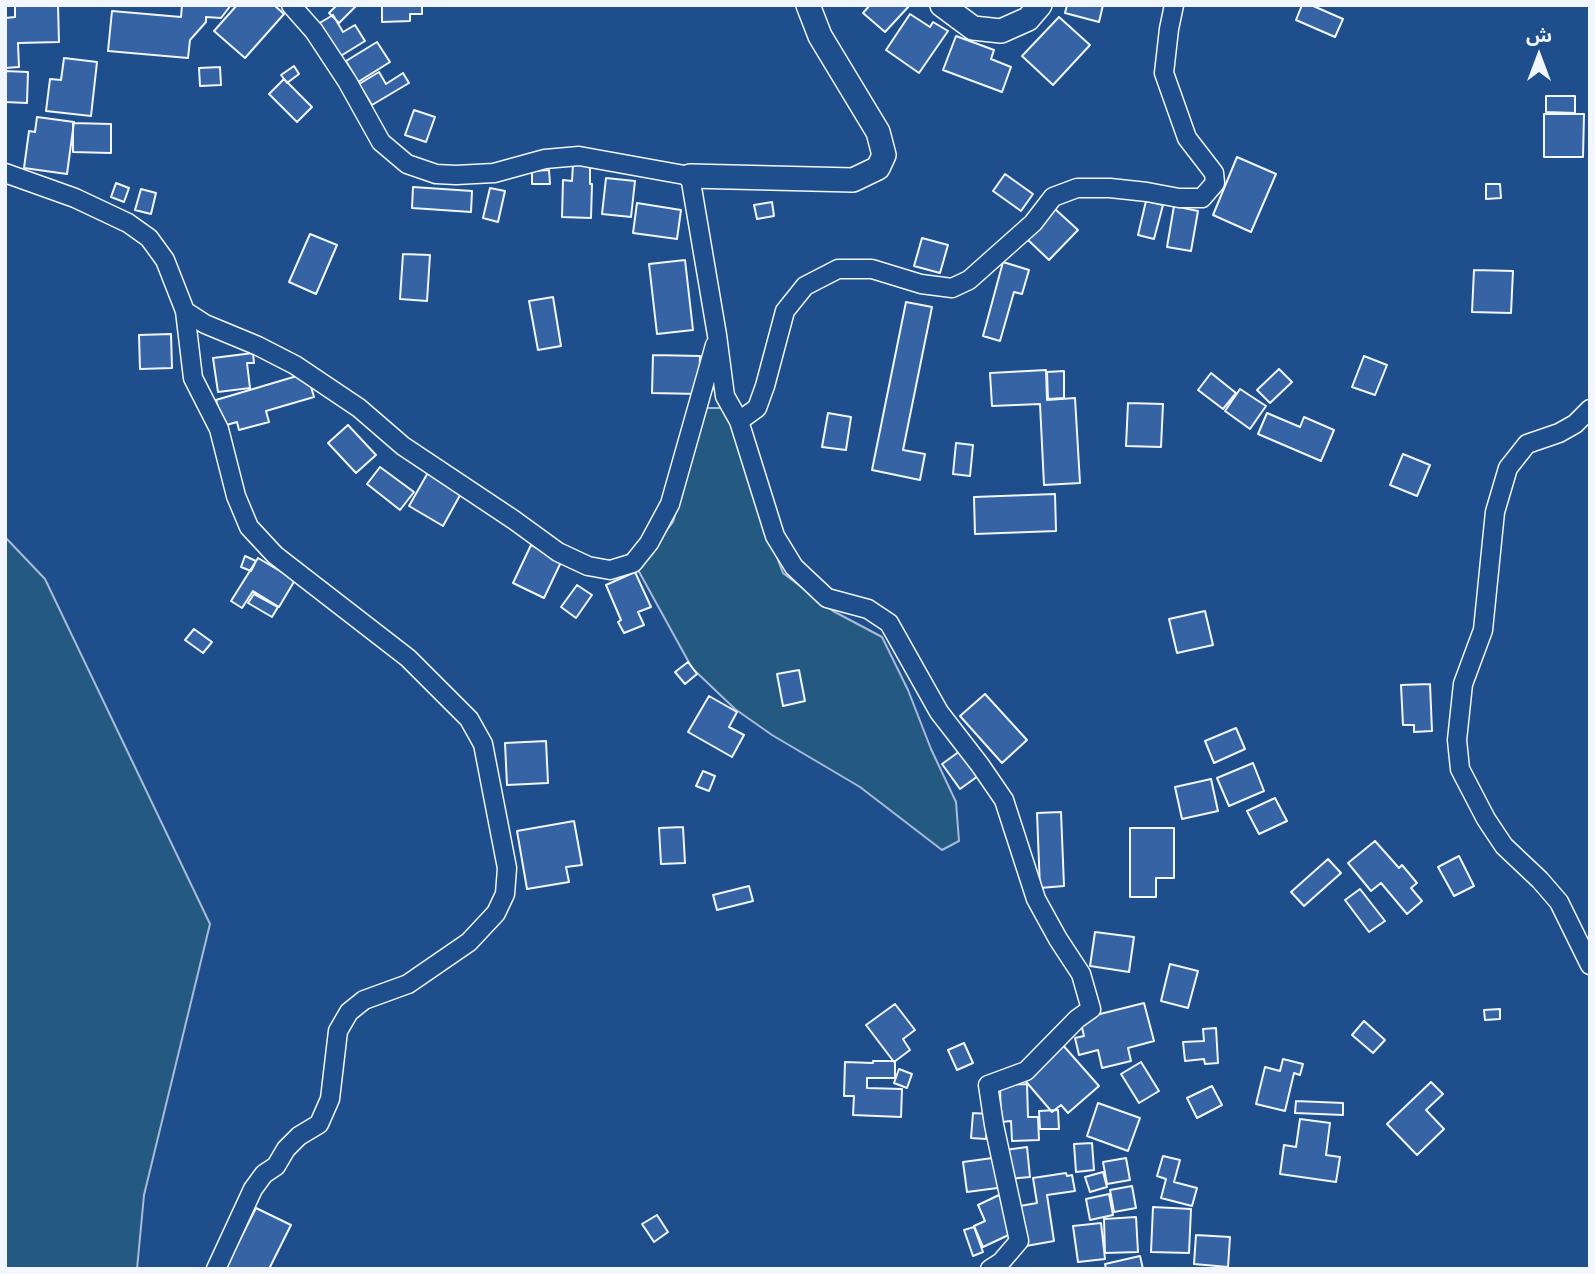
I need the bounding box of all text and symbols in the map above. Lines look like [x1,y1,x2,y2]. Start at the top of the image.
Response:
north arrow [1504,21,1574,91]
text: ش [1526,23,1552,46]

